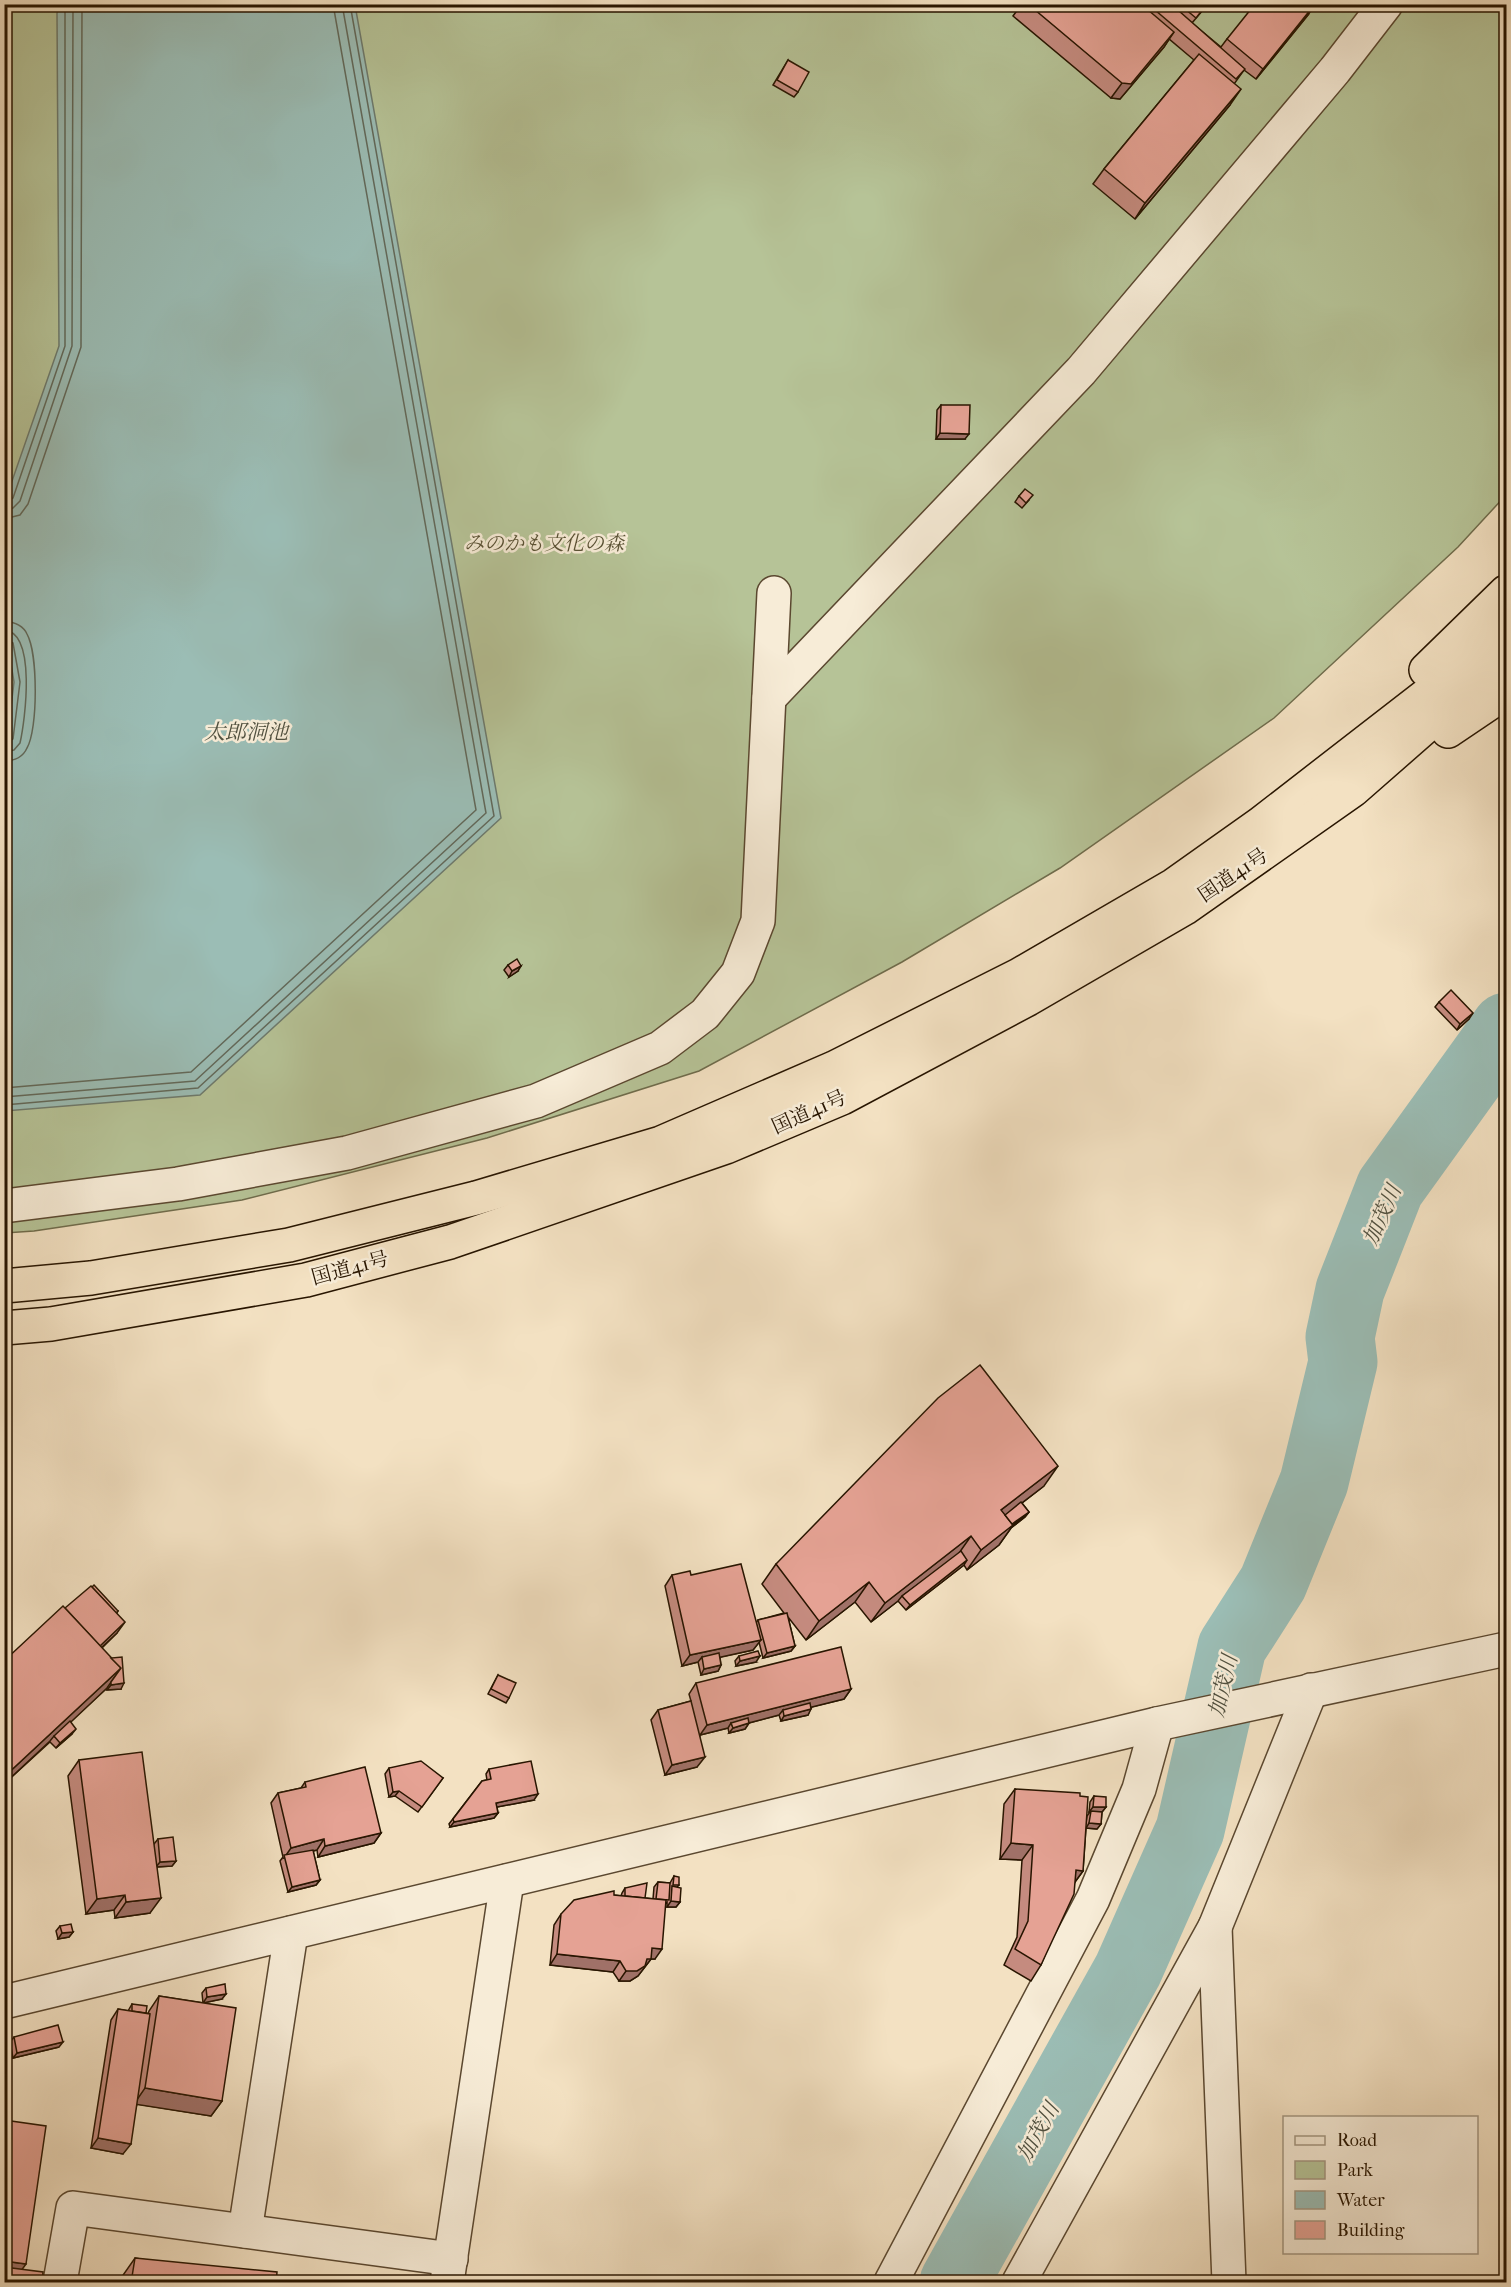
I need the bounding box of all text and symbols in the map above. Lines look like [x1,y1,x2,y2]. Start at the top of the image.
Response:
park label: みのかも文化の森 [464,532,626,555]
water label: 太郎洞池 [204,720,290,744]
street label: 国道41号 [1194,843,1272,907]
street label: 国道41号 [768,1085,850,1139]
water label: 加茂川 [1358,1180,1407,1249]
street label: 国道41号 [309,1247,391,1289]
water label: 加茂川 [1204,1651,1242,1719]
water label: 加茂川 [1012,2097,1065,2165]
legend [1283,2116,1478,2254]
text: Road [1337,2130,1377,2151]
text: Park [1337,2160,1374,2181]
text: Water [1336,2190,1385,2211]
text: Building [1337,2220,1405,2241]

